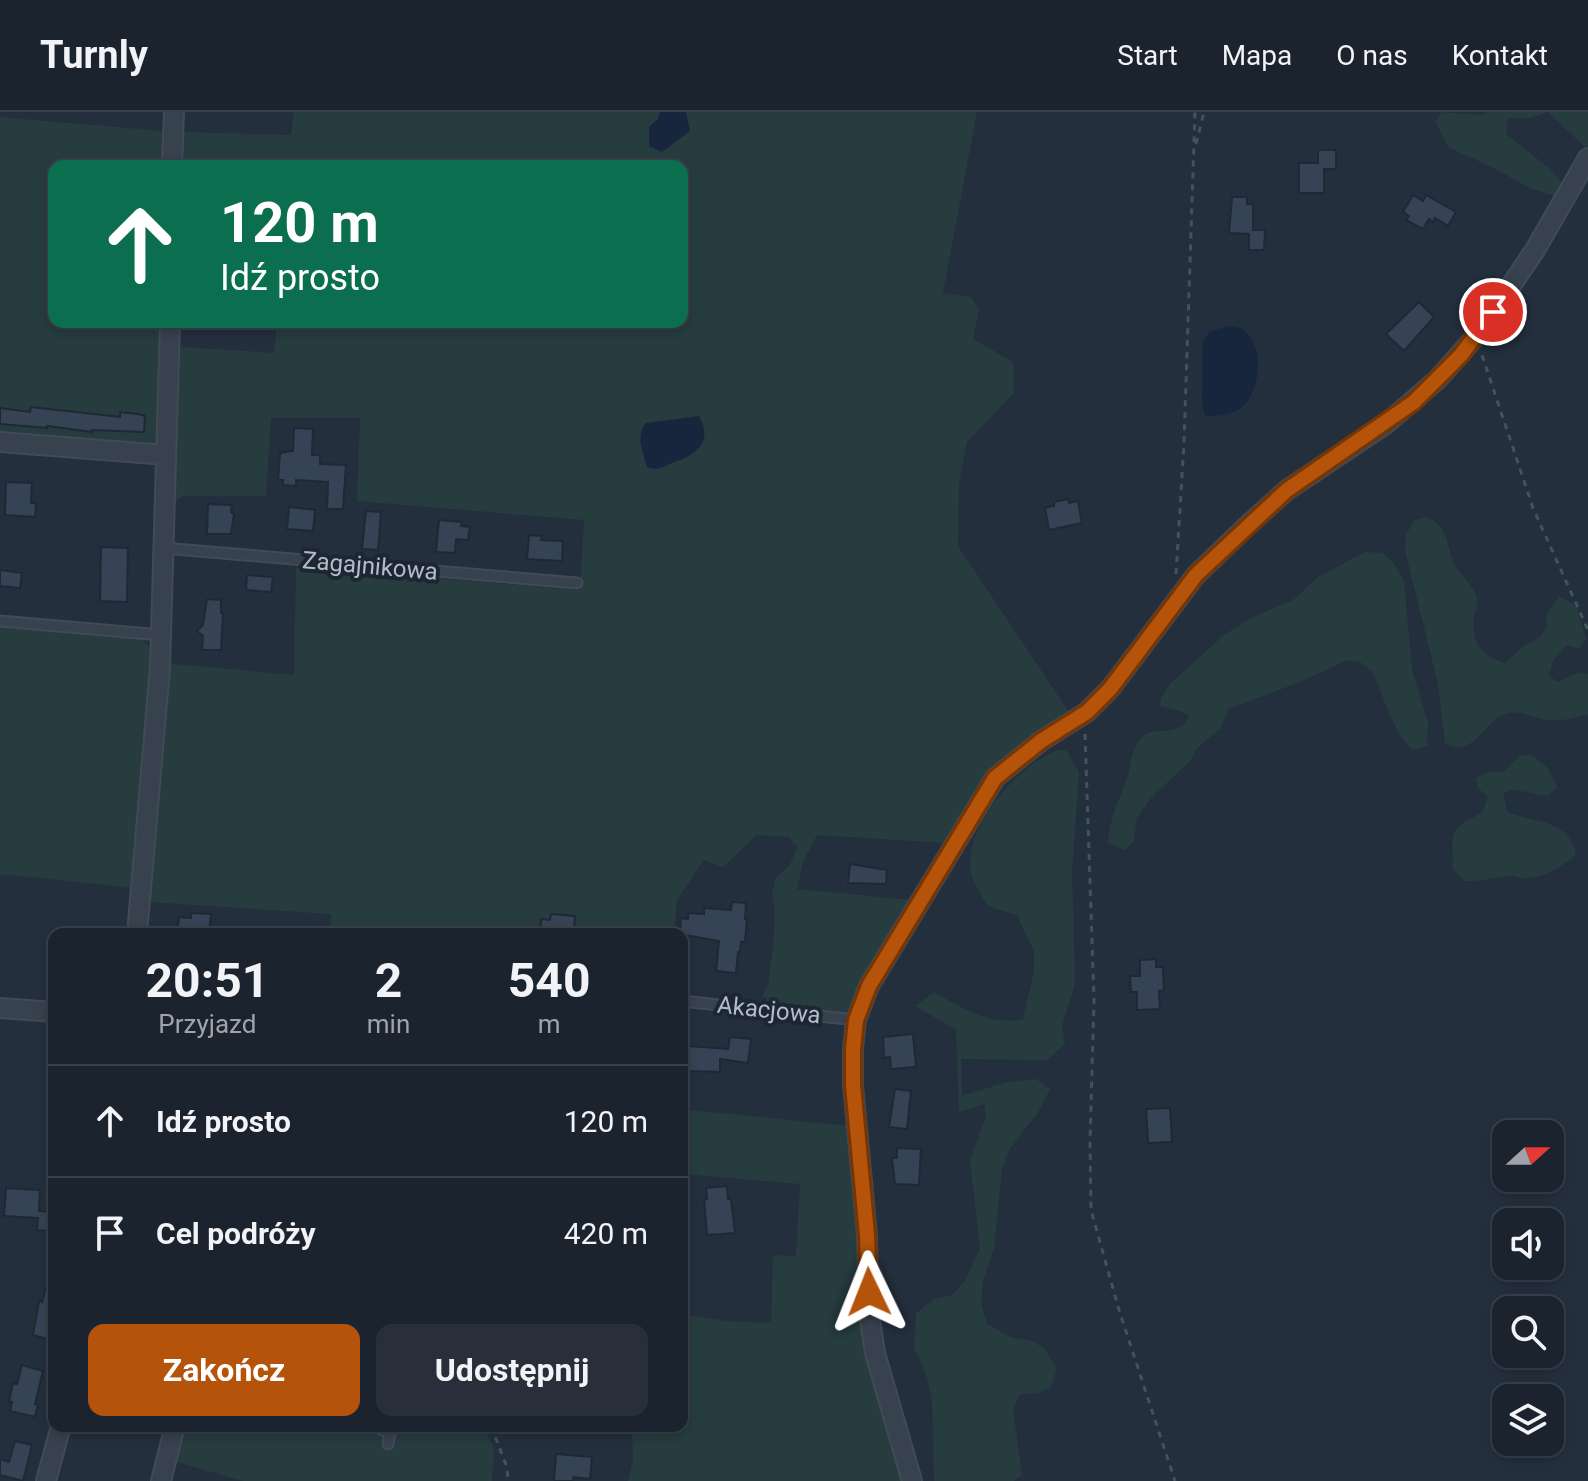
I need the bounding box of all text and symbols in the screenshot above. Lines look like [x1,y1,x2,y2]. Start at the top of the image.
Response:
text: Turnly [40,33,148,77]
text: Start [1117,39,1178,72]
text: Mapa [1222,39,1292,72]
text: O nas [1336,39,1408,72]
text: Kontakt [1452,39,1548,72]
text: 120 m [220,190,379,256]
icon: ahead [88,192,192,296]
text: Idź prosto [220,257,380,299]
pin [1459,278,1527,346]
icon: arrive [1471,290,1515,334]
street label: Zagajnikowa [301,546,439,586]
text: 20:51 [146,952,269,1009]
text: 2 [375,952,402,1009]
text: 540 [508,952,590,1009]
street label: Akacjowa [716,991,822,1029]
text: Przyjazd [158,1009,256,1039]
text: min [367,1009,410,1039]
text: m [538,1009,561,1039]
icon: ahead [88,1099,132,1143]
text: Idź prosto [156,1104,291,1139]
text: 120 m [564,1104,648,1139]
north arrow [1492,1120,1564,1192]
map controls [1492,1120,1564,1456]
button: sound [1492,1208,1564,1280]
icon: arrive [88,1211,132,1255]
text: Cel podróży [156,1216,316,1251]
text: 420 m [564,1216,648,1251]
position arrow [827,1250,911,1334]
button: search [1492,1296,1564,1368]
button: Zakończ [88,1324,360,1416]
button: Udostępnij [376,1324,648,1416]
button: layers [1492,1384,1564,1456]

